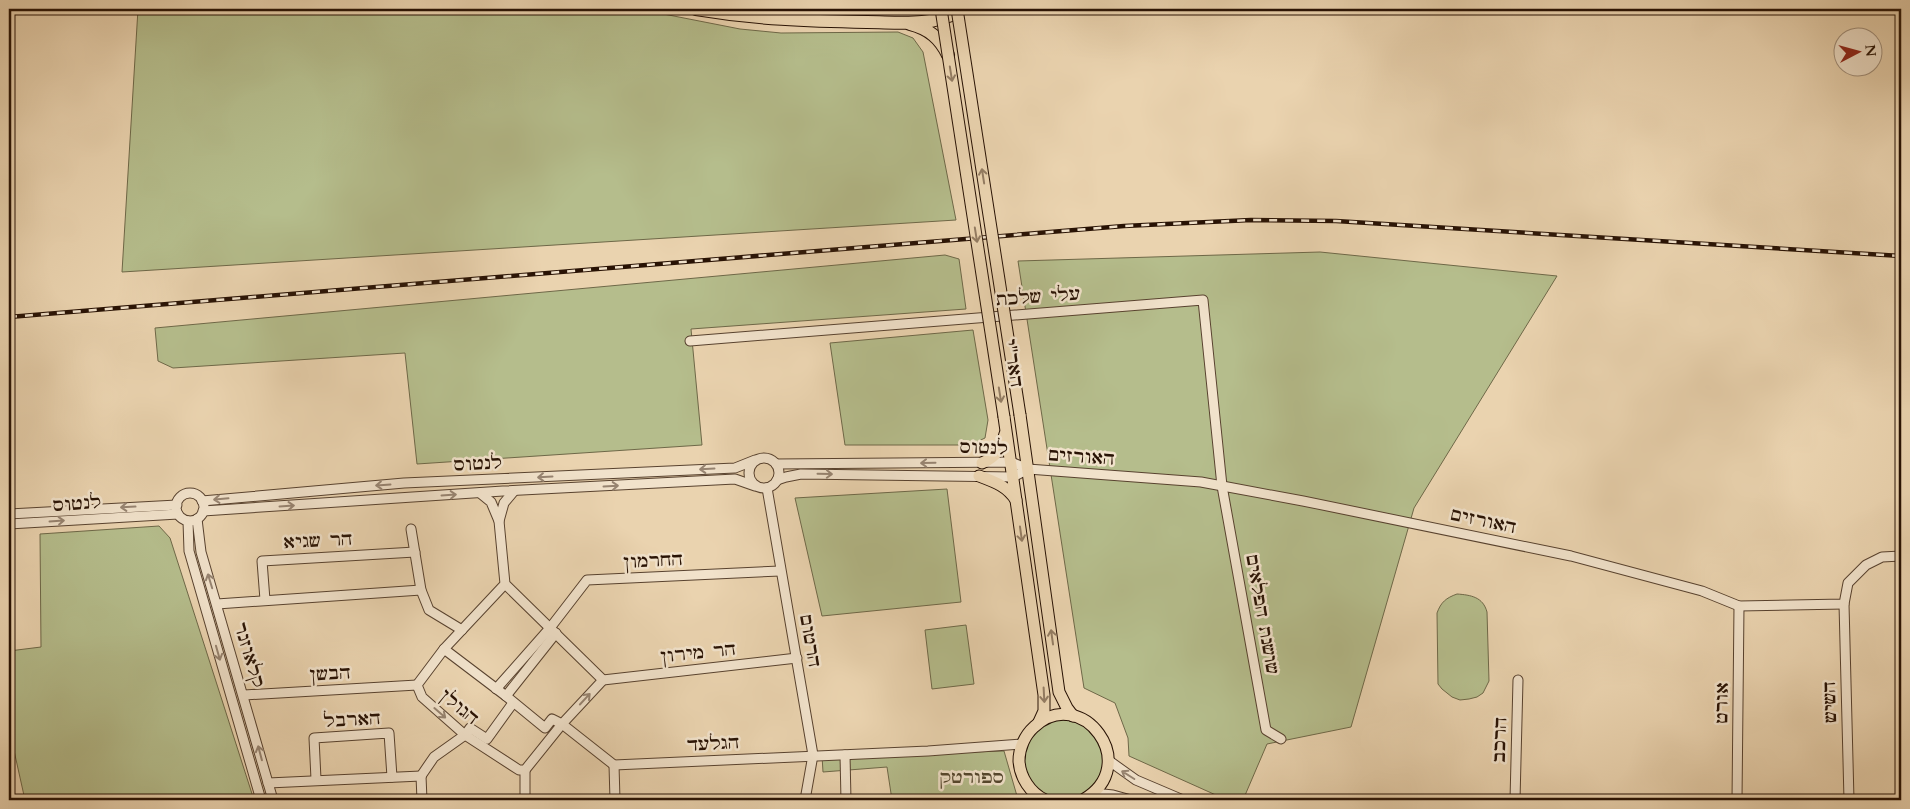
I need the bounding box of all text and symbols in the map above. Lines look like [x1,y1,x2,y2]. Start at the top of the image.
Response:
north arrow [1832,28,1882,78]
text: N [1860,44,1881,58]
one-way arrow [946,66,956,82]
one-way arrow [977,169,987,185]
one-way arrow [971,226,981,242]
street label: עלי שלכת [995,282,1081,312]
street label: האר"י [997,337,1029,389]
one-way arrow [996,387,1006,403]
street label: לנטוס [959,435,1009,461]
street label: האורזים [1047,442,1115,472]
street label: לנטוס [453,450,503,478]
one-way arrow [920,458,936,468]
one-way arrow [700,464,716,474]
one-way arrow [817,470,833,479]
one-way arrow [537,473,553,482]
one-way arrow [375,480,391,489]
one-way arrow [603,481,619,490]
street label: לנטוס [52,490,102,518]
one-way arrow [440,490,456,499]
one-way arrow [213,494,229,504]
one-way arrow [278,501,294,510]
street label: האורזים [1448,502,1518,540]
one-way arrow [120,503,136,512]
one-way arrow [49,517,65,526]
one-way arrow [1016,526,1026,542]
street label: הר שגיא [283,527,353,555]
street label: החרמון [622,547,684,575]
street label: שושנת הפלאים [1239,552,1285,676]
one-way arrow [204,573,214,589]
street label: הרטום [793,613,827,669]
street label: קלאוזנר [227,619,271,691]
one-way arrow [1046,629,1056,645]
street label: הר מירון [659,637,737,669]
one-way arrow [214,644,224,660]
street label: הבשן [309,660,351,688]
street label: השיש [1817,681,1843,723]
street label: אורט [1709,682,1735,724]
street label: הגולן [434,683,484,731]
one-way arrow [1039,687,1048,703]
one-way arrow [579,693,591,705]
street label: הארבל [323,706,381,734]
one-way arrow [433,707,446,718]
street label: הרכב [1487,717,1513,763]
street label: הגלעד [686,730,740,758]
one-way arrow [255,746,264,762]
park label: ספורטק [940,765,1004,790]
one-way arrow [1122,770,1136,780]

